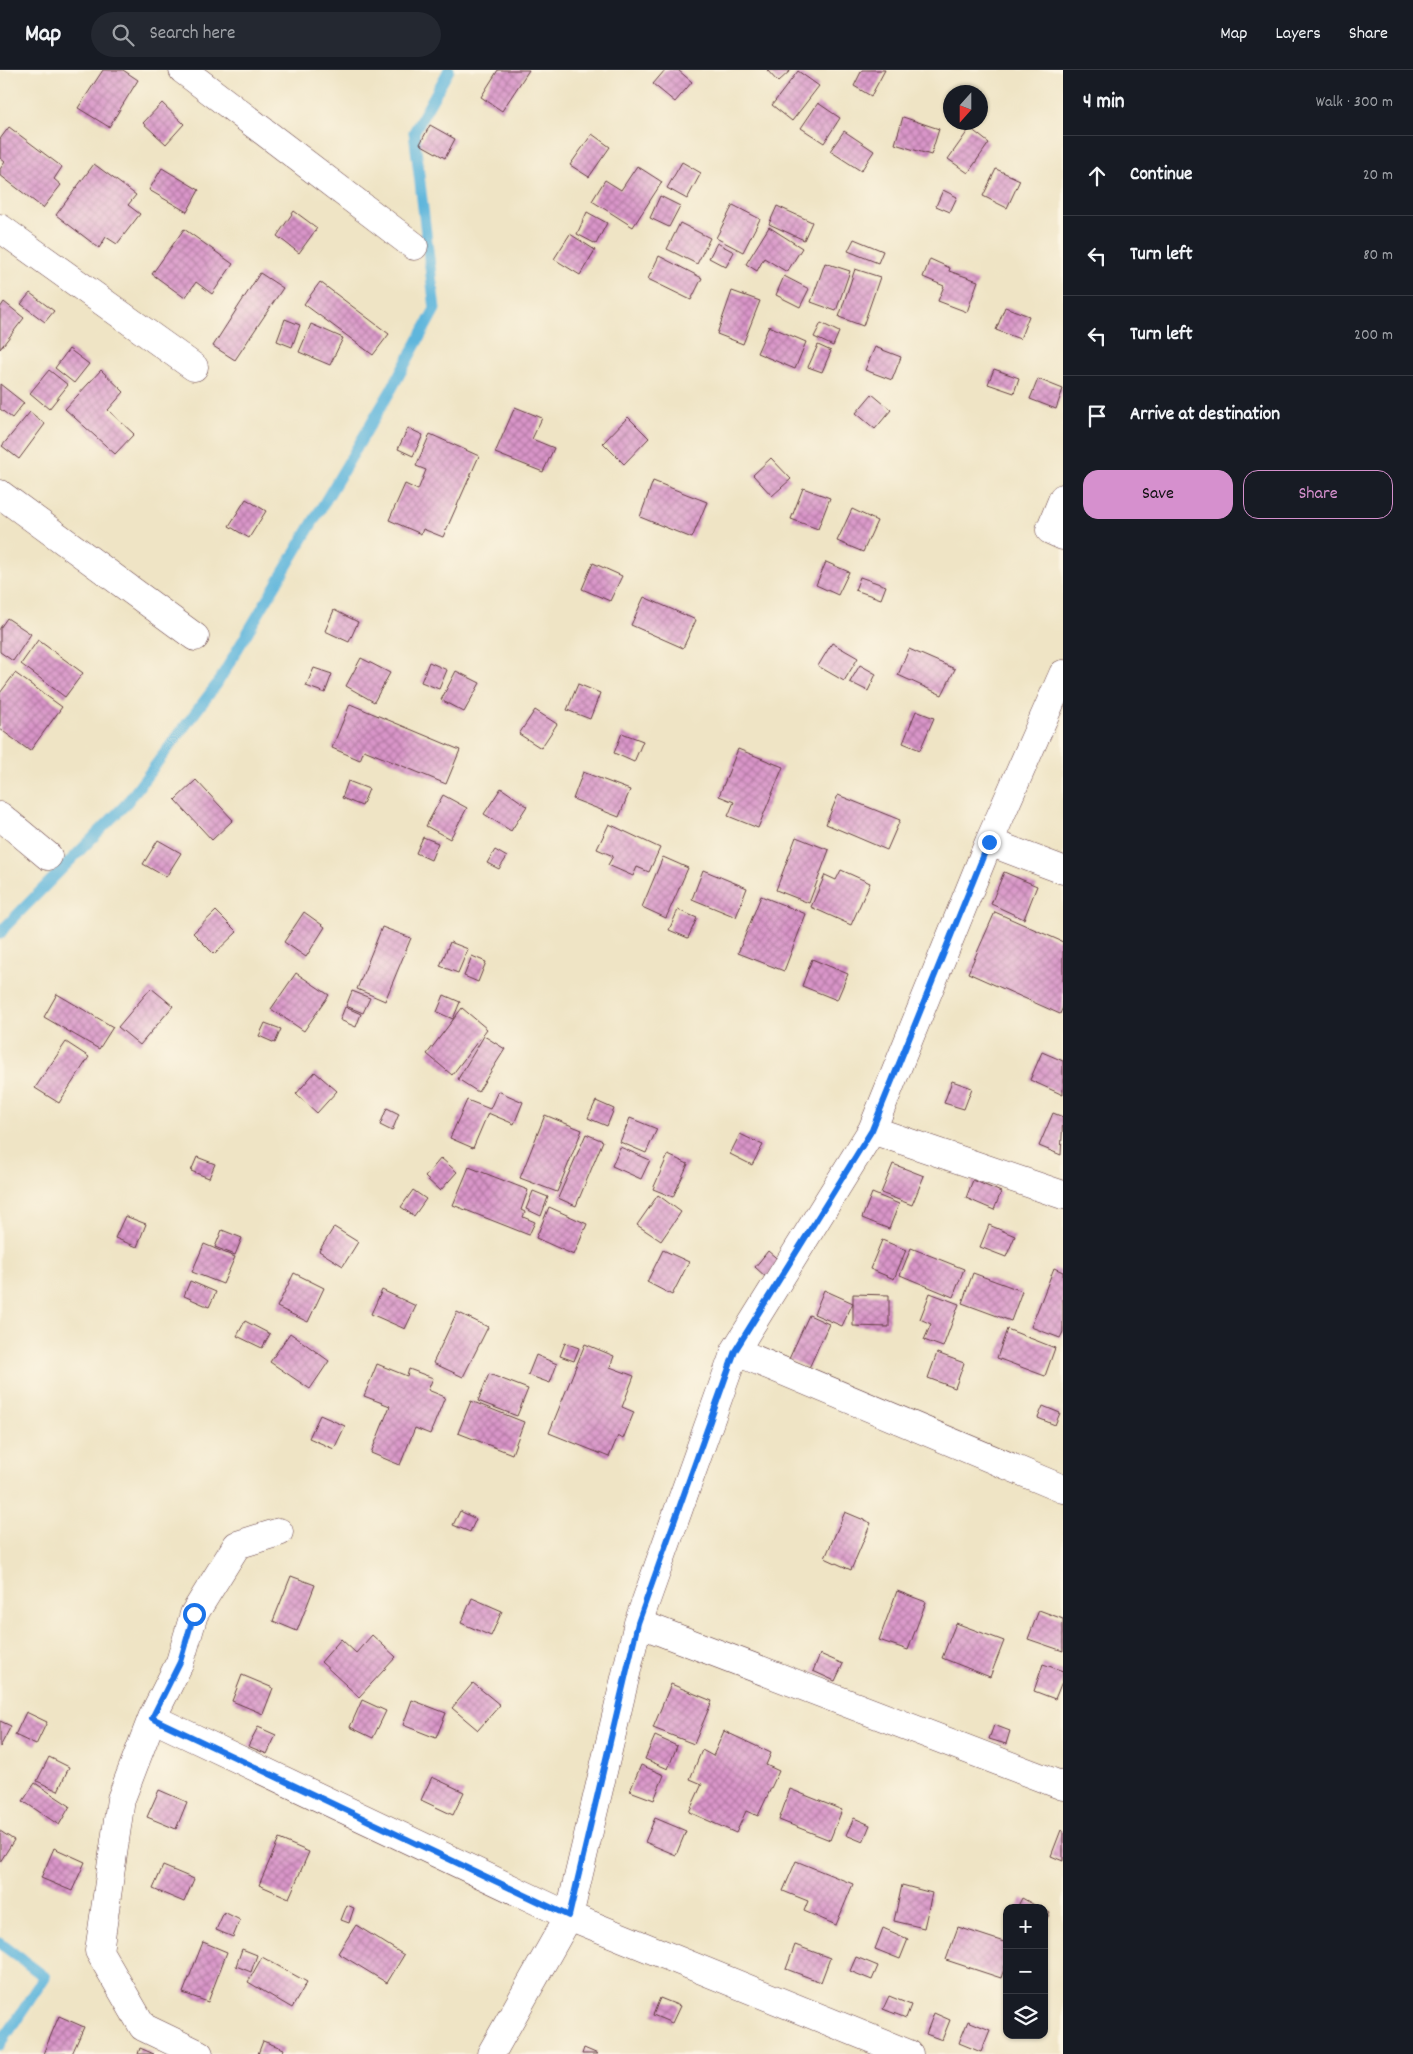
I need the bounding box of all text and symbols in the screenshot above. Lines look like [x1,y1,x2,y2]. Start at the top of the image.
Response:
search box [91,12,441,57]
text: Map [25,18,61,52]
icon: search [109,21,137,49]
text: Search here [149,21,235,48]
text: Map [1220,22,1247,47]
text: Layers [1275,22,1321,47]
text: Share [1349,22,1388,47]
north arrow [943,85,988,130]
text: 4 min [1083,88,1125,118]
text: Walk · 300 m [1316,91,1393,114]
icon: ahead [1083,162,1111,190]
text: Continue [1130,162,1192,189]
text: 20 m [1363,164,1393,187]
icon: left [1083,242,1111,270]
text: Turn left [1130,242,1193,269]
text: 80 m [1363,244,1393,267]
icon: left [1083,322,1111,350]
text: Turn left [1130,322,1193,349]
text: 200 m [1354,324,1393,347]
icon: arrive [1083,402,1111,430]
text: Arrive at destination [1130,402,1280,429]
button: Save [1083,470,1233,519]
button: Share [1243,470,1393,519]
route end [978,831,1001,854]
route start [183,1603,206,1626]
map controls [1003,1904,1048,2039]
button: + [1003,1904,1048,1949]
button: − [1003,1949,1048,1994]
button: layers [1003,1994,1048,2039]

